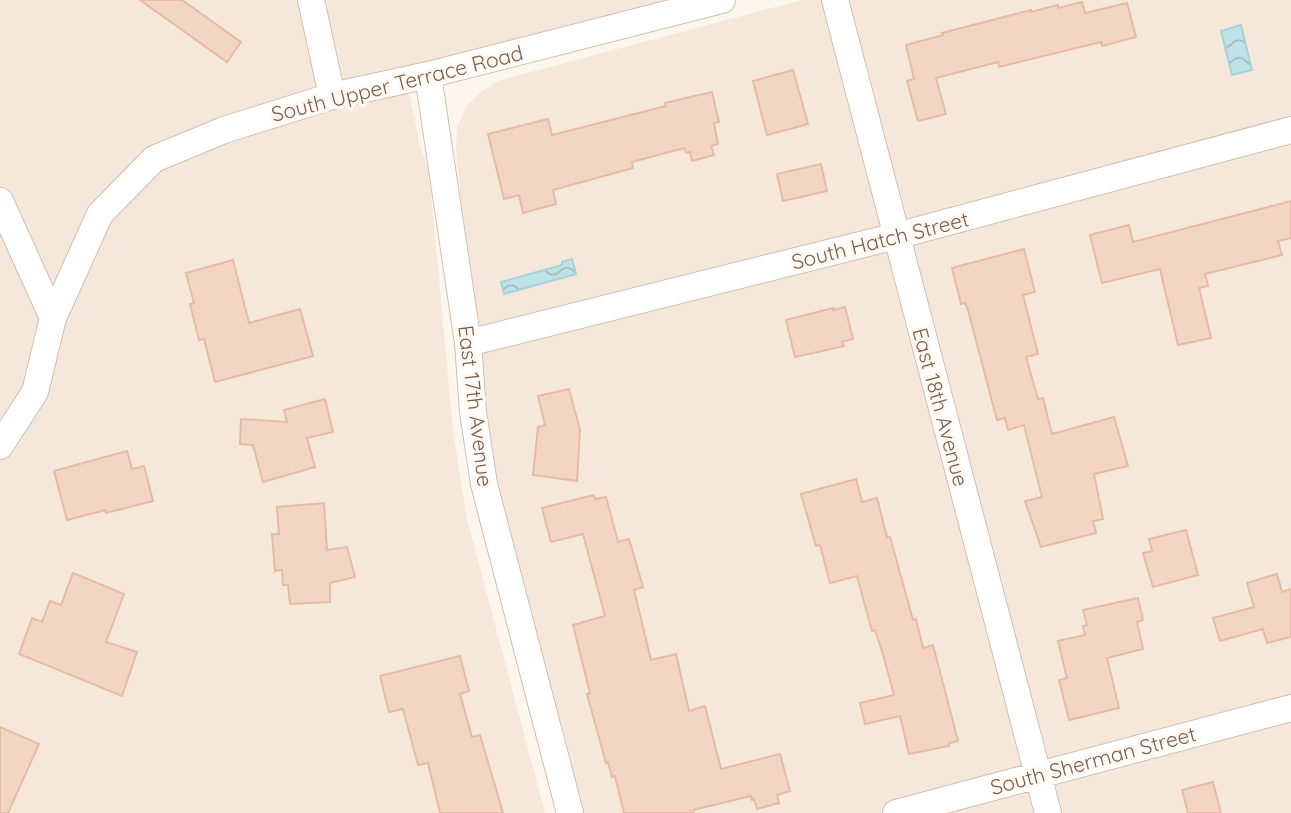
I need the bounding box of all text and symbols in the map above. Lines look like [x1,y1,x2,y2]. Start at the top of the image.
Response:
street label: South Upper Terrace Road [268,39,526,127]
street label: South Hatch Street [789,205,971,275]
street label: East 17th Avenue [453,324,499,488]
street label: East 18th Avenue [907,325,975,489]
street label: South Sherman Street [987,720,1199,800]

